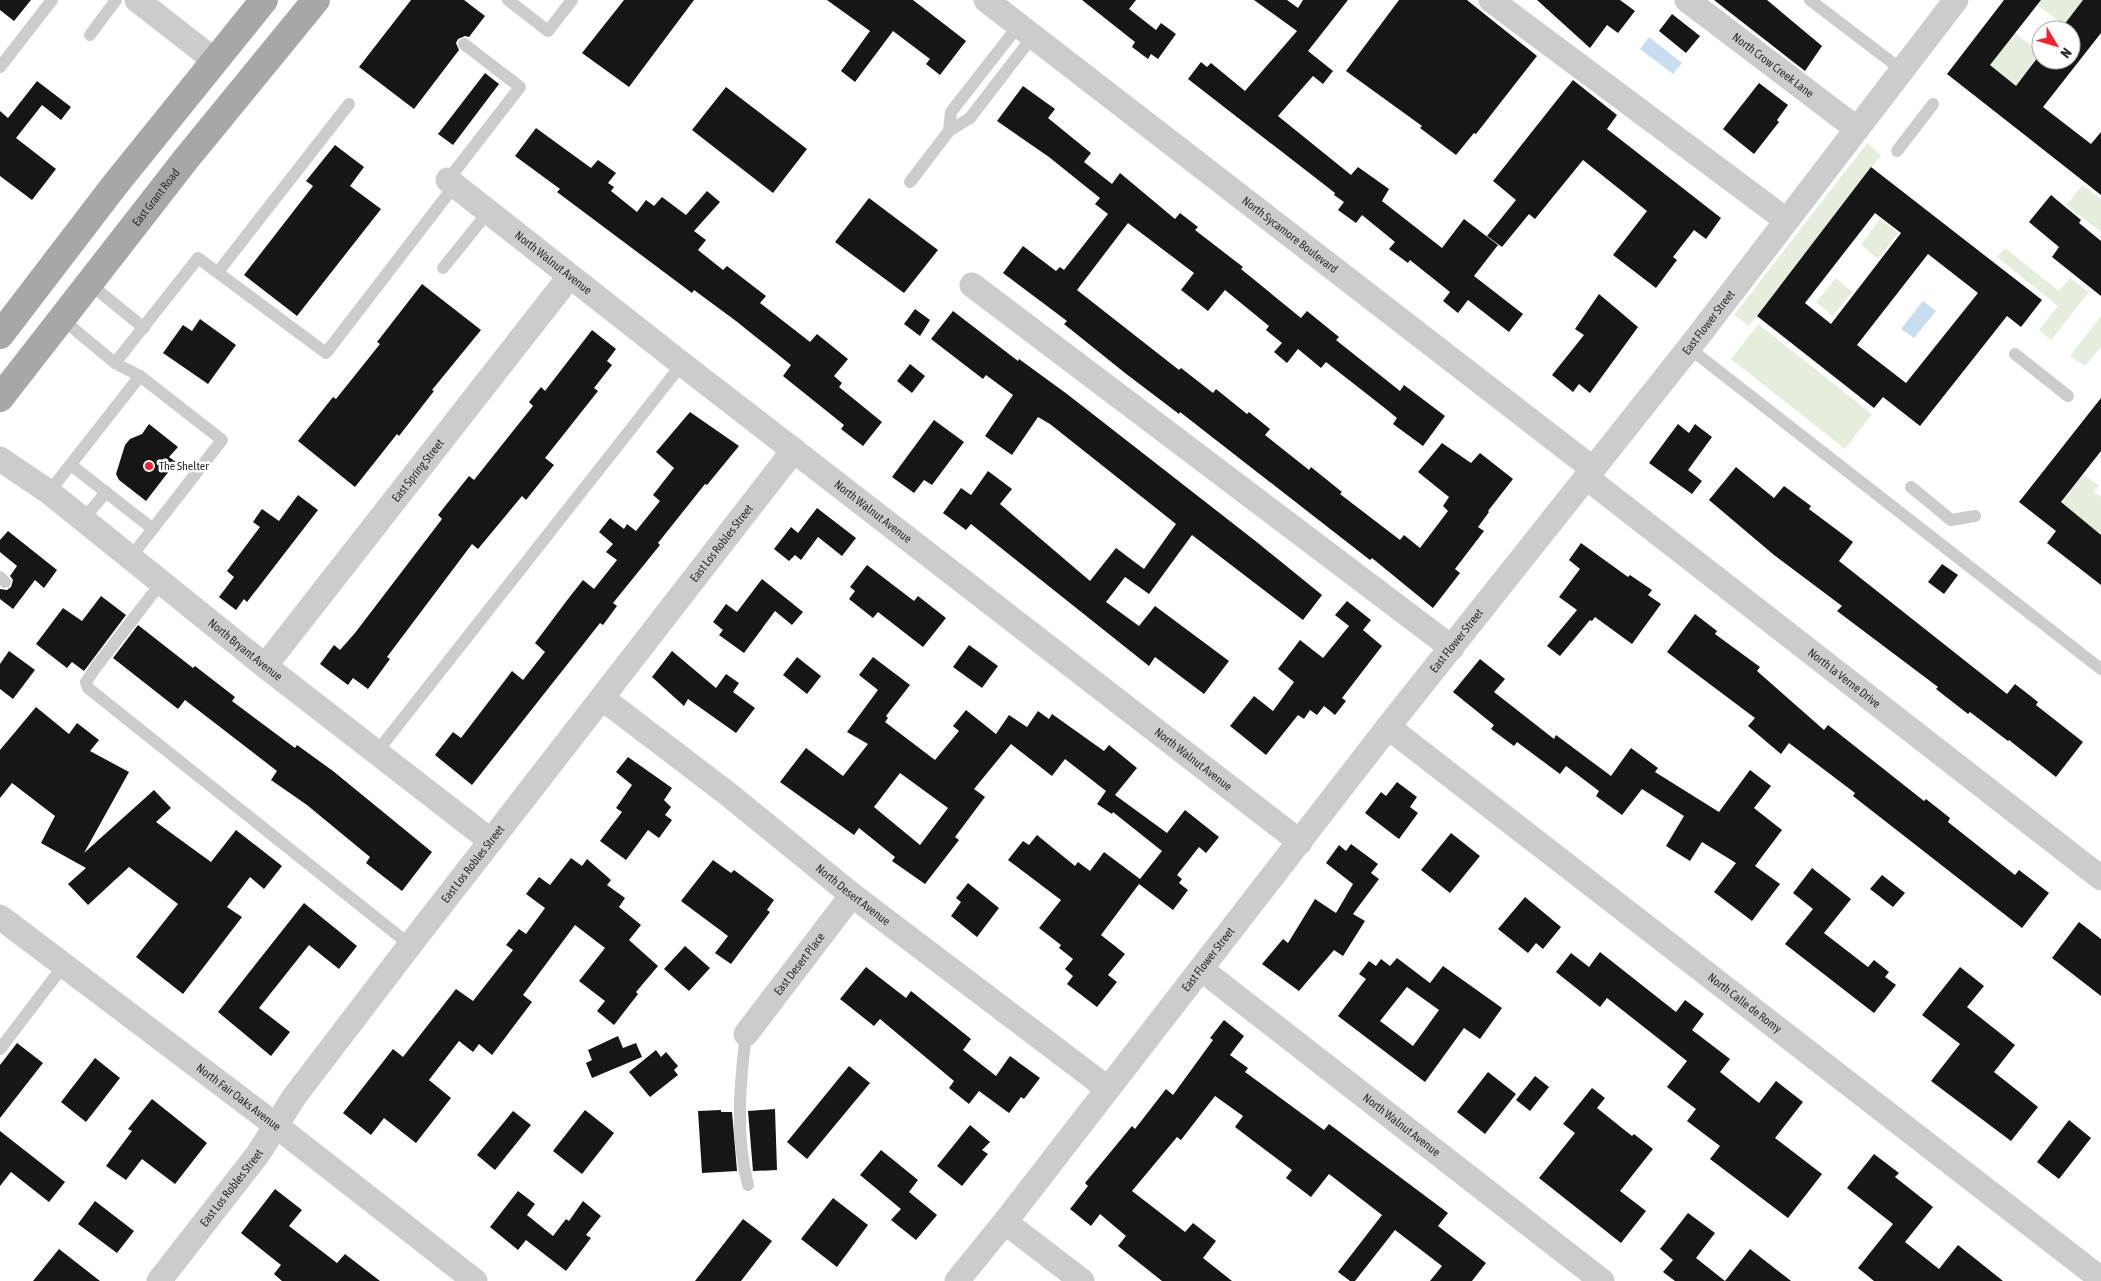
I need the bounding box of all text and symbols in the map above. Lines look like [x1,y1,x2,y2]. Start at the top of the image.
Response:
north arrow [2031,20,2081,70]
street label: North Crow Creek Lane [1729,30,1817,101]
text: N [2057,45,2075,61]
street label: East Grant Road [129,166,183,229]
street label: North Sycamore Boulevard [1239,193,1340,276]
street label: North Walnut Avenue [512,228,595,297]
street label: East Flower Street [1679,287,1738,358]
street label: East Spring Street [389,436,447,505]
place label: The Shelter [159,459,209,473]
marker: The Shelter [143,460,155,472]
street label: North Walnut Avenue [831,477,914,546]
street label: East Los Robles Street [687,501,756,585]
street label: East Flower Street [1427,606,1486,676]
street label: North Bryant Avenue [205,616,285,684]
street label: North la Verne Drive [1805,646,1883,711]
street label: North Walnut Avenue [1152,725,1235,794]
street label: East Los Robles Street [438,822,508,906]
street label: North Desert Avenue [813,861,893,928]
street label: East Flower Street [1179,924,1238,994]
street label: East Desert Place [771,930,828,998]
street label: North Calle de Romy [1705,970,1784,1036]
street label: North Fair Oaks Avenue [194,1061,284,1134]
street label: North Walnut Avenue [1360,1091,1443,1159]
street label: East Los Robles Street [197,1146,266,1229]

